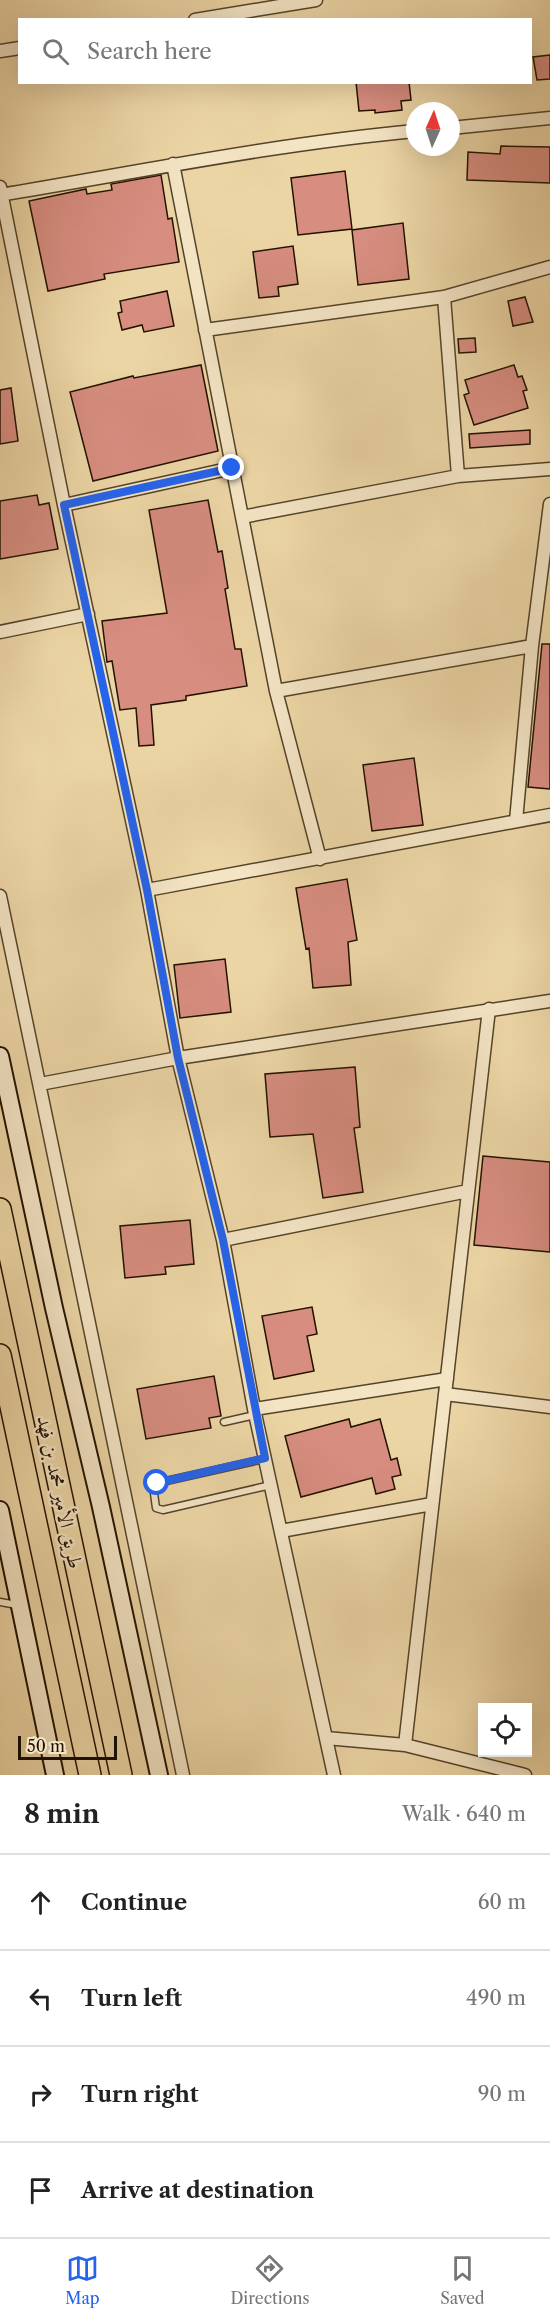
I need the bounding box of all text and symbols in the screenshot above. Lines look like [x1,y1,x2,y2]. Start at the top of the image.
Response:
search box [18,18,532,84]
icon: search [39,35,72,68]
text: Search here [87,38,212,65]
north arrow [406,102,460,156]
route end [218,454,244,480]
street label: طريق الأمير محمد بن فهد [31,1413,91,1571]
route start [143,1469,169,1495]
map controls [478,1703,532,1757]
button: locate [478,1703,532,1757]
scale bar [18,1733,117,1760]
text: 50 m [27,1736,65,1756]
text: 8 min [24,1798,100,1830]
text: Walk · 640 m [402,1802,526,1826]
icon: ahead [24,1886,57,1919]
text: Continue [81,1889,187,1916]
text: 60 m [478,1890,526,1914]
icon: left [24,1982,57,2015]
text: Turn left [81,1985,182,2012]
text: 490 m [466,1986,526,2010]
icon: right [24,2078,57,2111]
text: Turn right [81,2081,199,2108]
text: 90 m [478,2082,526,2106]
icon: arrive [24,2174,57,2207]
text: Arrive at destination [81,2177,314,2204]
tab: Map [65,2252,100,2308]
tab: Directions [230,2252,309,2308]
tab: Saved [440,2252,485,2308]

